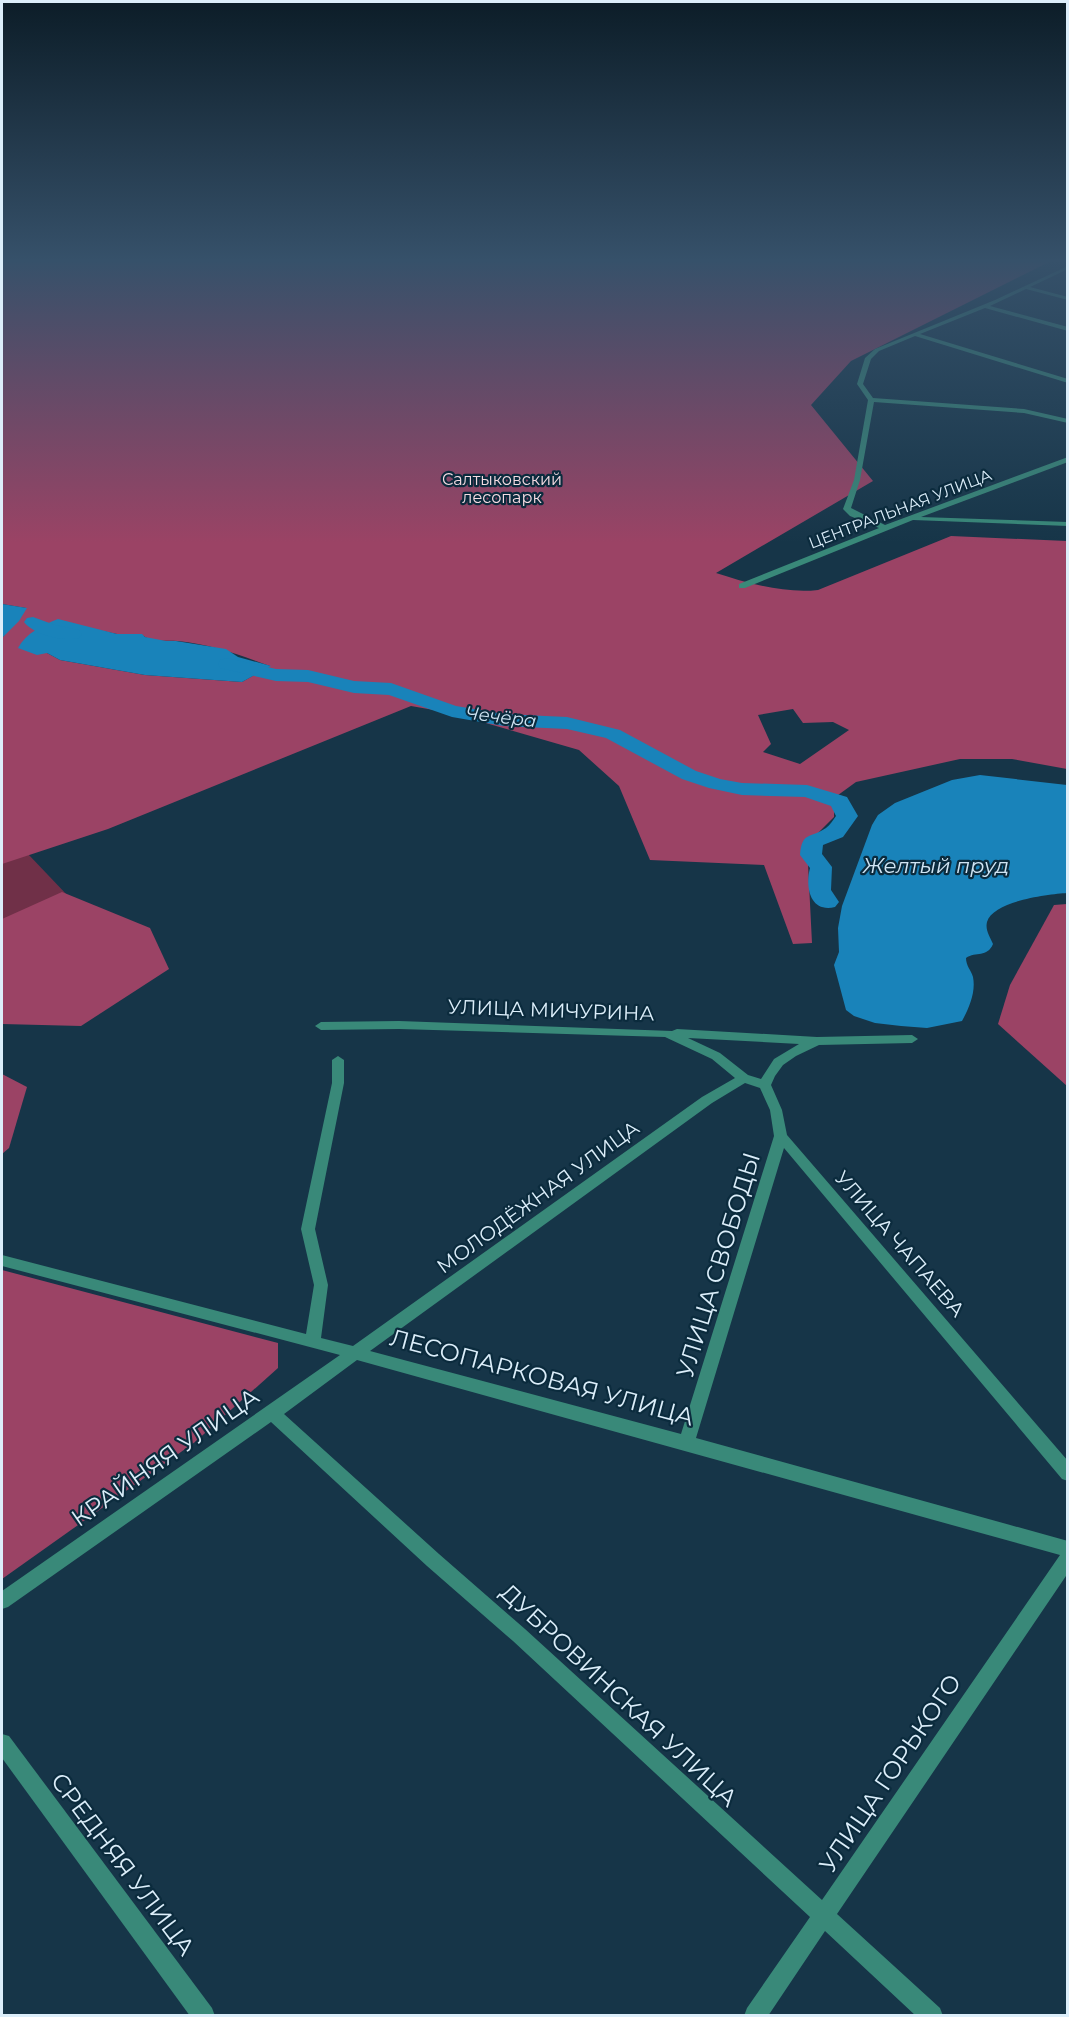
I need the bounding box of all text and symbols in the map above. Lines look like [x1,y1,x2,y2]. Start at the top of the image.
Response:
street label: ЦЕНТРАЛЬНАЯ УЛИЦА [806,465,994,553]
park label: Салтыковский лесопарк [442,470,562,507]
water label: Чечёра [464,702,538,732]
water label: Желтый пруд [862,853,1009,878]
street label: УЛИЦА МИЧУРИНА [447,994,655,1026]
street label: МОЛОДЁЖНАЯ УЛИЦА [432,1115,644,1278]
street label: УЛИЦА СВОБОДЫ [670,1149,766,1381]
street label: УЛИЦА ЧАПАЕВА [830,1166,970,1322]
street label: ЛЕСОПАРКОВАЯ УЛИЦА [387,1322,697,1432]
street label: КРАЙНЯЯ УЛИЦА [66,1381,264,1533]
street label: ДУБРОВИНСКАЯ УЛИЦА [494,1577,744,1813]
street label: УЛИЦА ГОРЬКОГО [813,1668,967,1878]
street label: СРЕДНЯЯ УЛИЦА [45,1767,201,1961]

